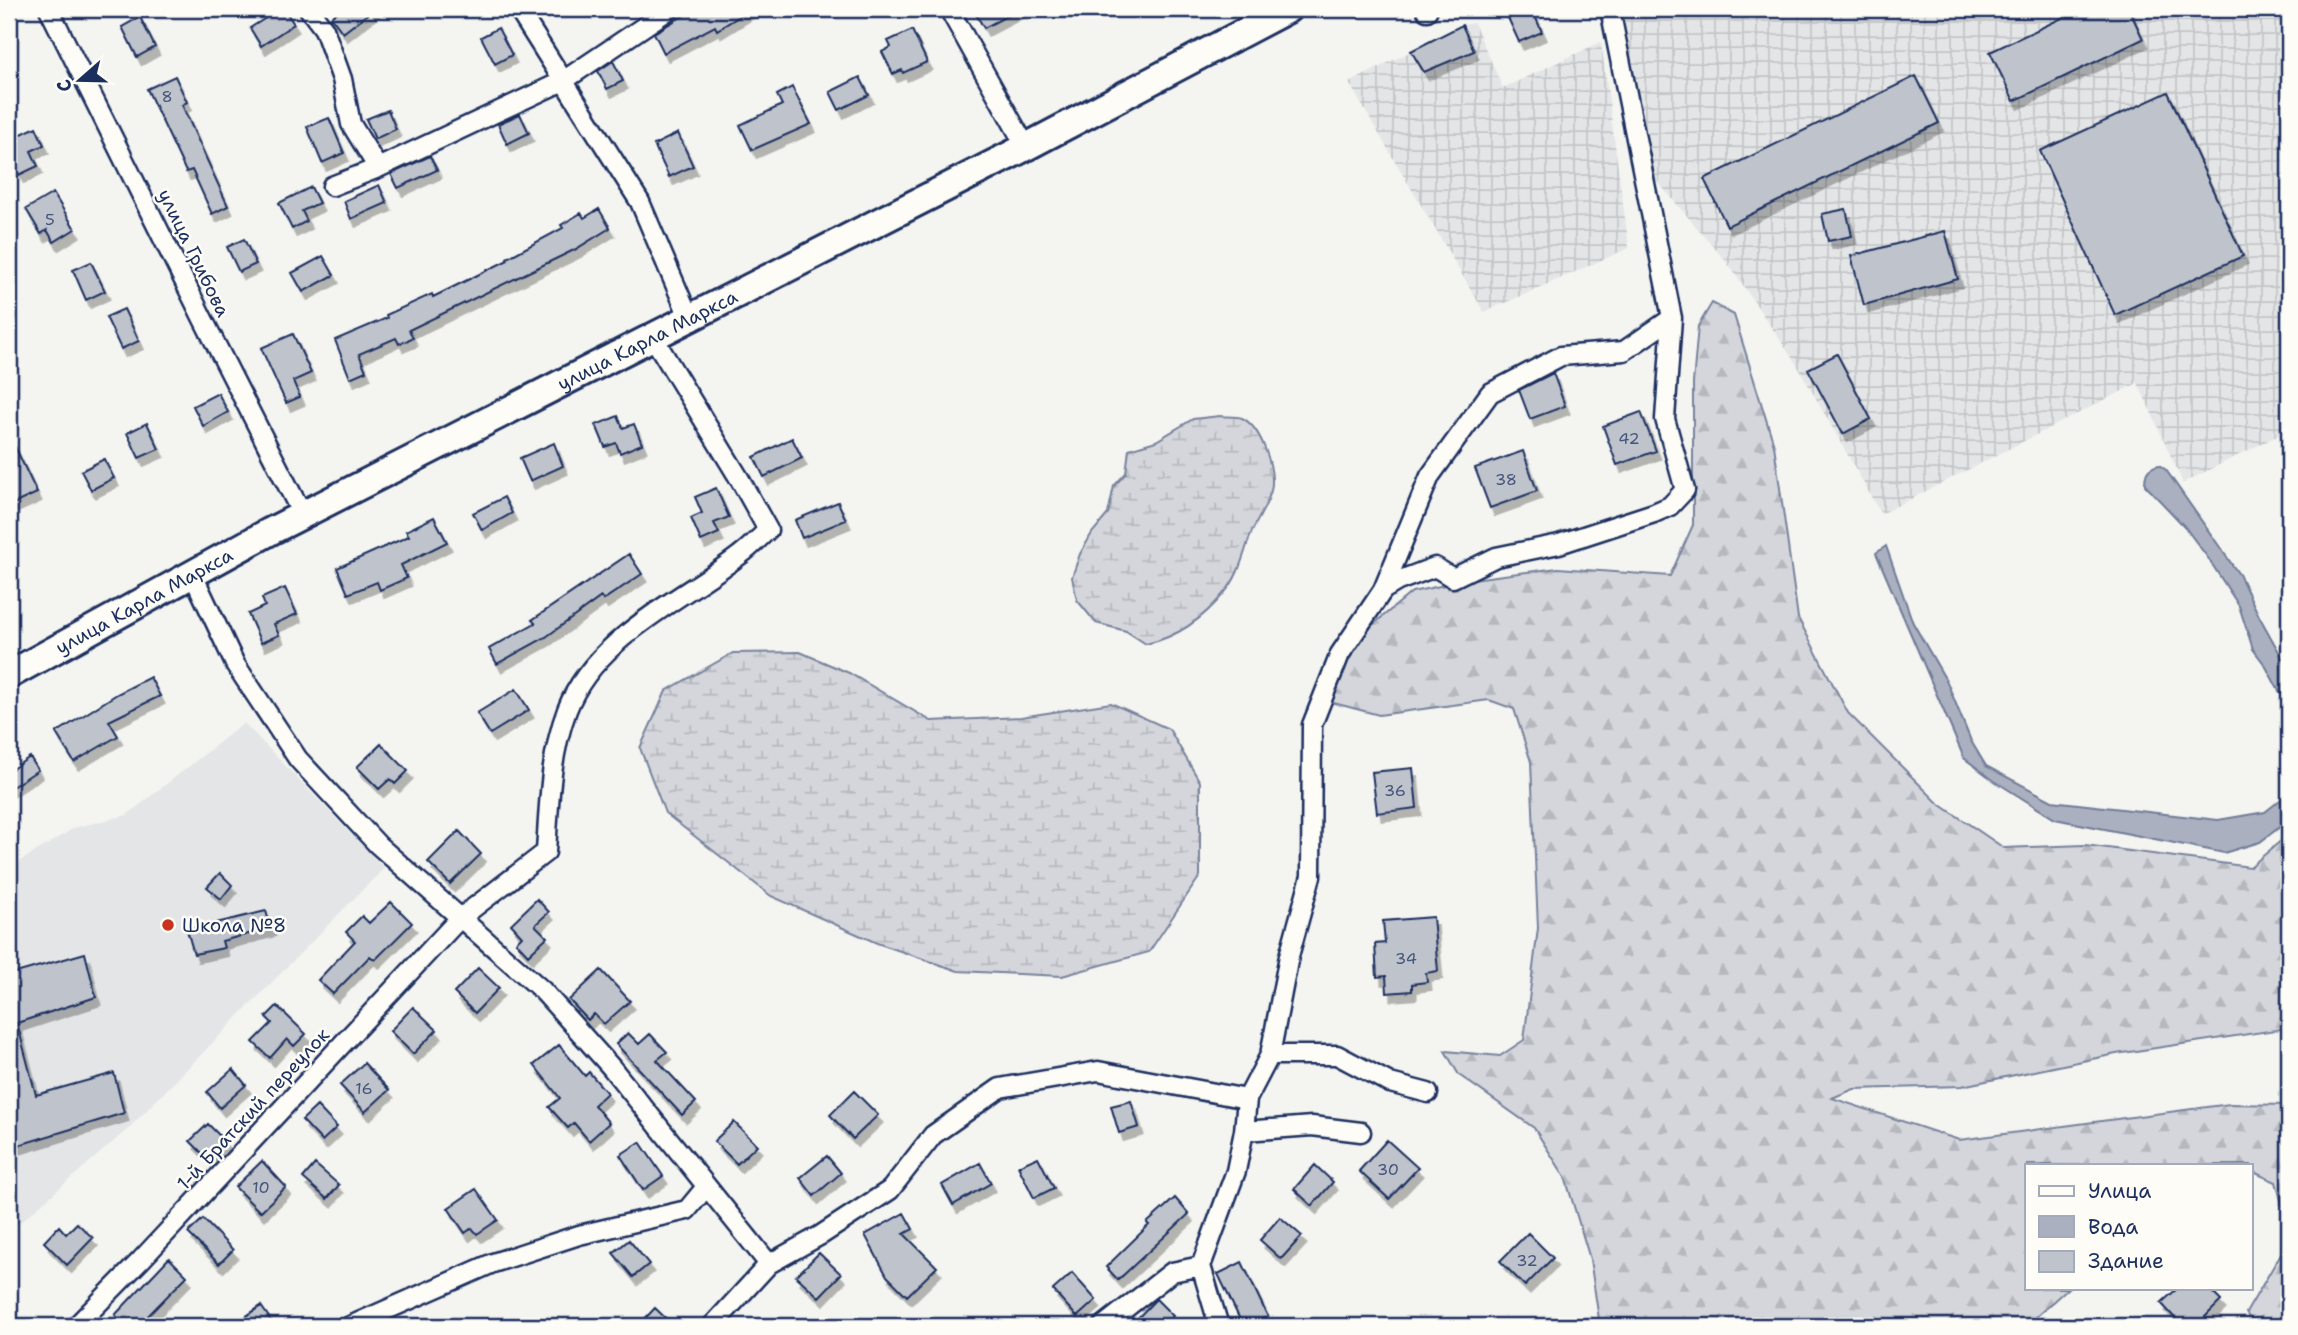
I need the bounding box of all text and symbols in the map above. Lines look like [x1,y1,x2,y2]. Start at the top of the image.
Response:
north arrow [46,46,116,116]
text: С [51,76,78,95]
house number: 8 [161,86,173,107]
street label: улица Грибова [152,185,236,321]
house number: 5 [45,209,55,230]
street label: улица Карла Маркса [553,283,742,396]
house number: 42 [1618,428,1640,449]
house number: 38 [1495,469,1517,490]
street label: улица Карла Маркса [51,542,237,660]
house number: 36 [1384,780,1406,801]
place label: Школа №8 [182,913,286,938]
marker: Школа №8 [160,917,176,933]
house number: 34 [1395,948,1417,969]
street label: 1-й Братский переулок [171,1023,335,1195]
house number: 16 [355,1078,373,1099]
house number: 30 [1377,1159,1399,1180]
legend [2025,1164,2252,1290]
house number: 10 [252,1177,270,1198]
text: Улица [2088,1177,2151,1205]
text: Вода [2088,1213,2138,1241]
text: Здание [2088,1247,2164,1275]
house number: 32 [1516,1250,1538,1271]

